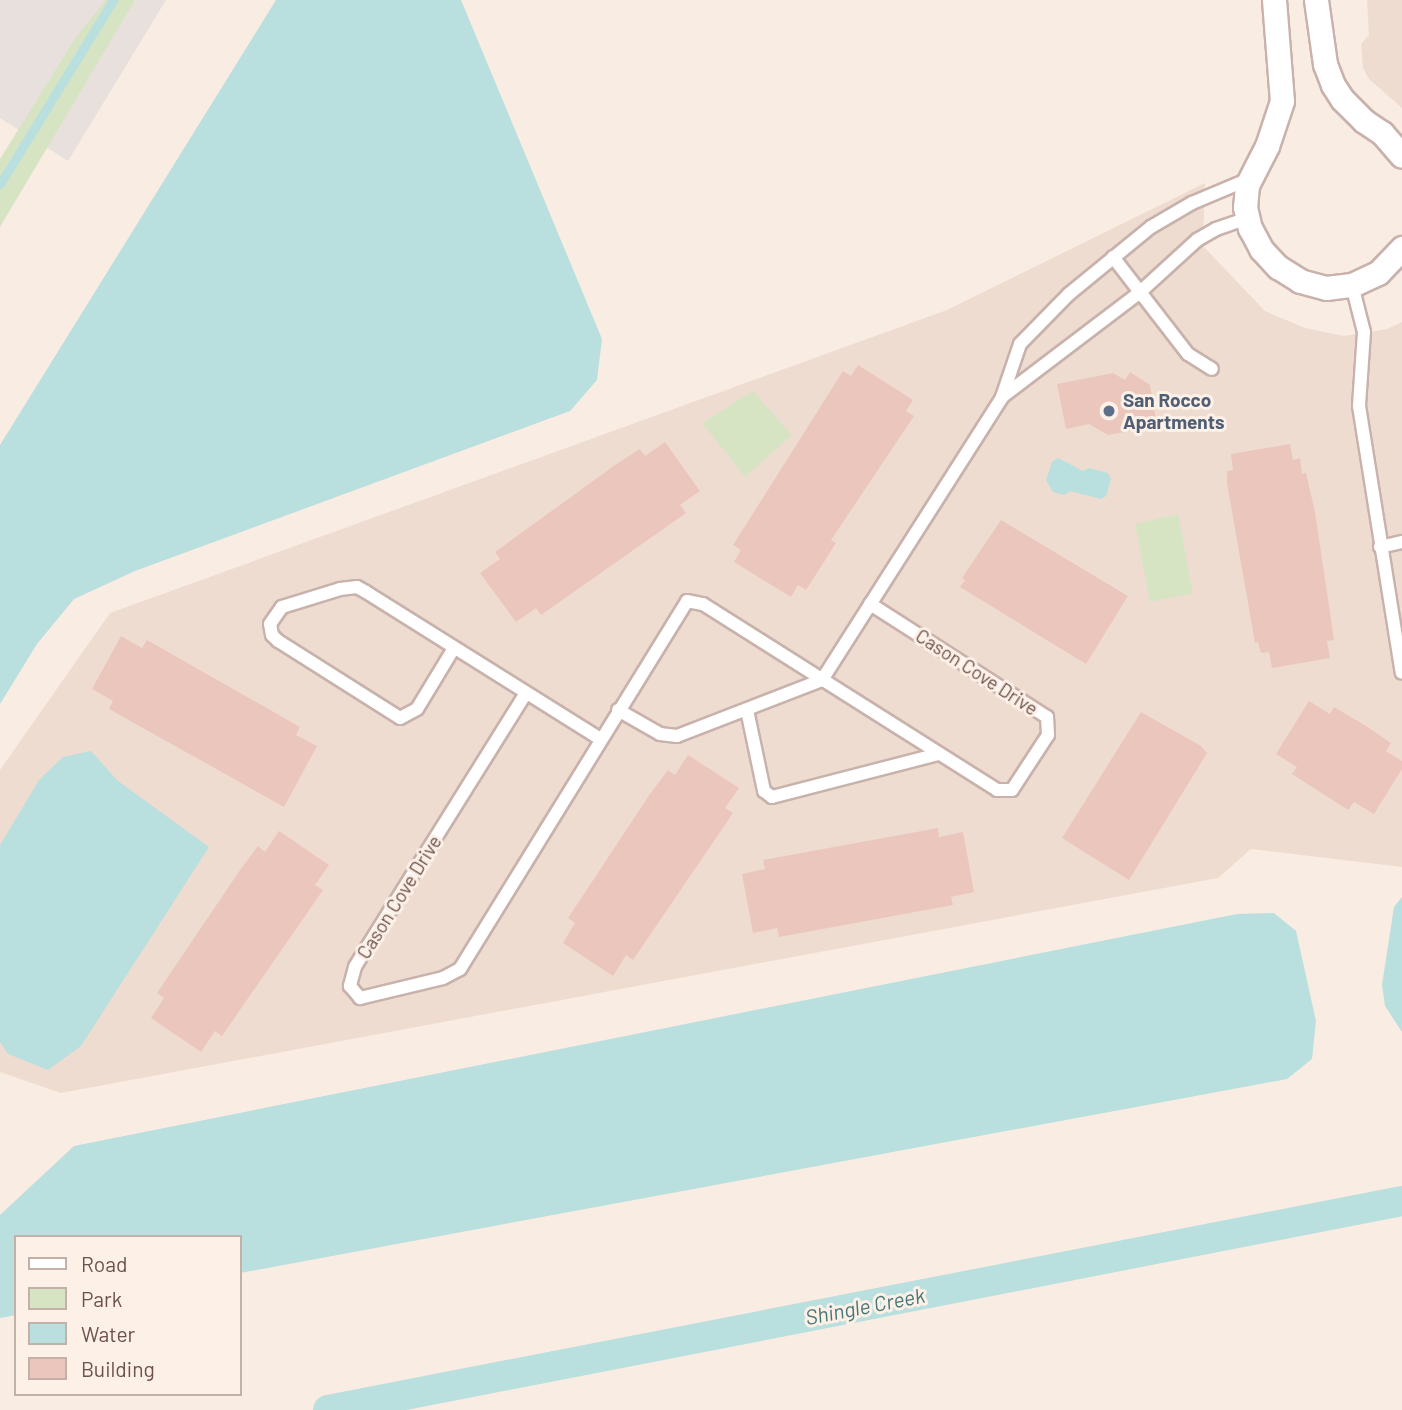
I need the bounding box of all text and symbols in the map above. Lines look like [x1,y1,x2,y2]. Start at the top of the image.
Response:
place label: San Rocco Apartments [1123,389,1225,433]
marker: San Rocco Apartments [1101,403,1117,419]
street label: Cason Cove Drive [912,624,1042,720]
street label: Cason Cove Drive [352,831,446,963]
legend [14,1235,242,1396]
text: Road [81,1251,127,1276]
water label: Shingle Creek [803,1282,927,1330]
text: Park [81,1286,122,1311]
text: Water [81,1321,135,1346]
text: Building [81,1356,155,1381]

